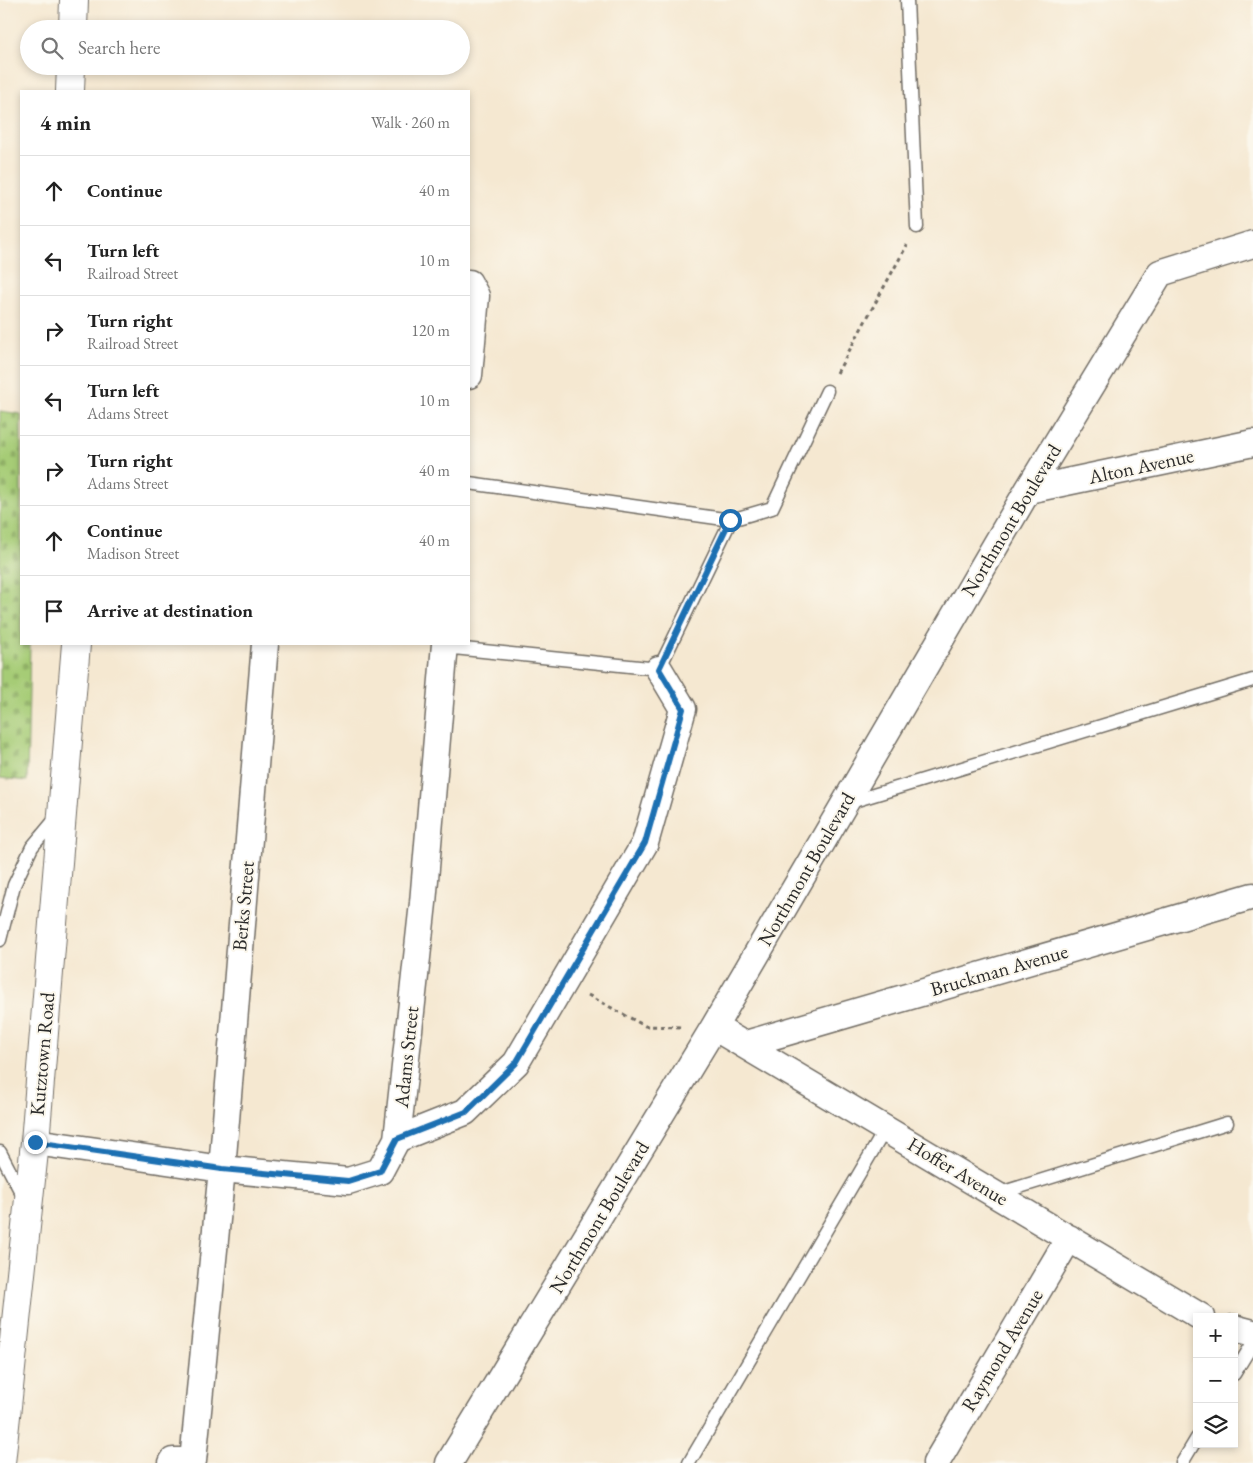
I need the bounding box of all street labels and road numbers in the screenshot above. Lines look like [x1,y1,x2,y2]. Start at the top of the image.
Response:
street label: Northmont Boulevard [955,438,1067,601]
street label: Alton Avenue [1085,442,1196,490]
street label: Northmont Boulevard [751,787,861,951]
street label: Berks Street [226,859,260,952]
street label: Bruckman Avenue [927,938,1071,1002]
street label: Kutztown Road [24,990,60,1117]
street label: Adams Street [388,1004,424,1110]
street label: Hoffer Avenue [903,1131,1013,1211]
street label: Northmont Boulevard [543,1135,655,1298]
street label: Raymond Avenue [955,1284,1049,1416]

